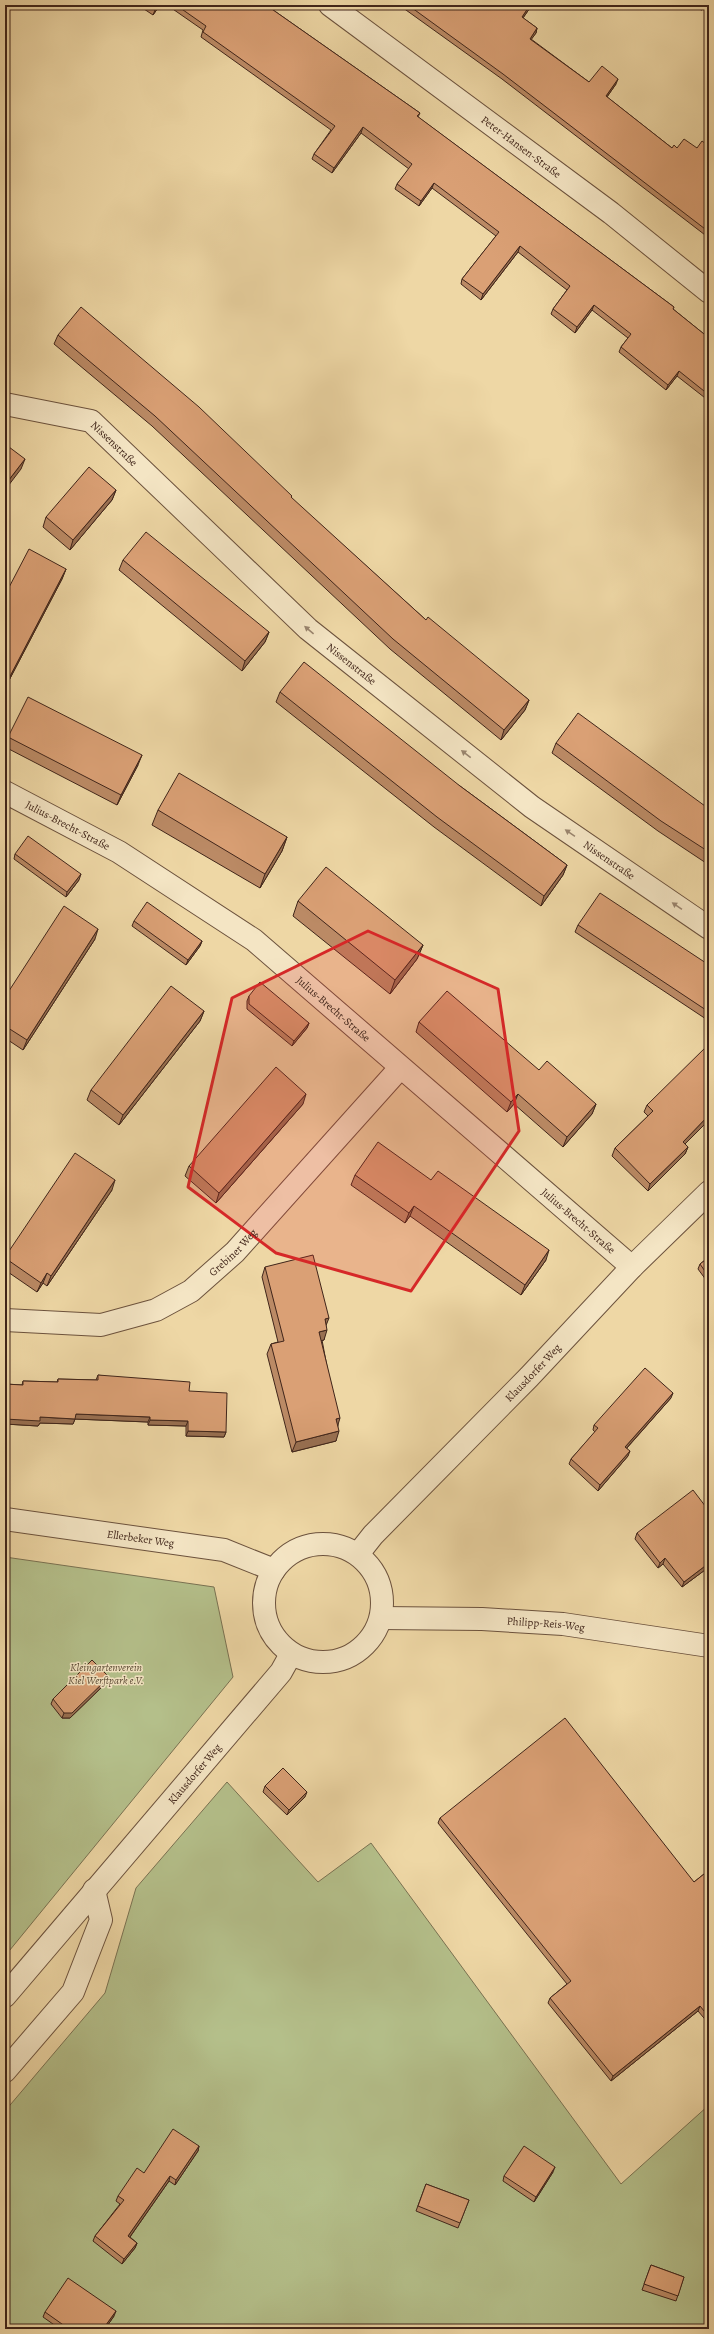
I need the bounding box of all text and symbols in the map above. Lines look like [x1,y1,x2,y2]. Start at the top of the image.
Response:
street label: Peter-Hansen-Straße [478,112,564,182]
street label: Nissenstraße [87,418,141,470]
one-way arrow [304,625,315,634]
street label: Nissenstraße [323,640,379,689]
one-way arrow [460,750,471,759]
street label: Julius-Brecht-Straße [23,797,112,854]
one-way arrow [564,829,575,837]
street label: Nissenstraße [580,837,638,883]
one-way arrow [672,902,682,910]
street label: Julius-Brecht-Straße [293,973,373,1045]
street label: Julius-Brecht-Straße [538,1185,618,1257]
street label: Grebiner Weg [206,1225,261,1280]
street label: Klausdorfer Weg [502,1340,565,1405]
street label: Ellerbeker Weg [106,1527,176,1551]
street label: Philipp-Reis-Weg [506,1614,586,1635]
park label: Kleingartenverein Kiel Werftpark e.V. [68,1660,144,1688]
street label: Klausdorfer Weg [165,1740,225,1808]

